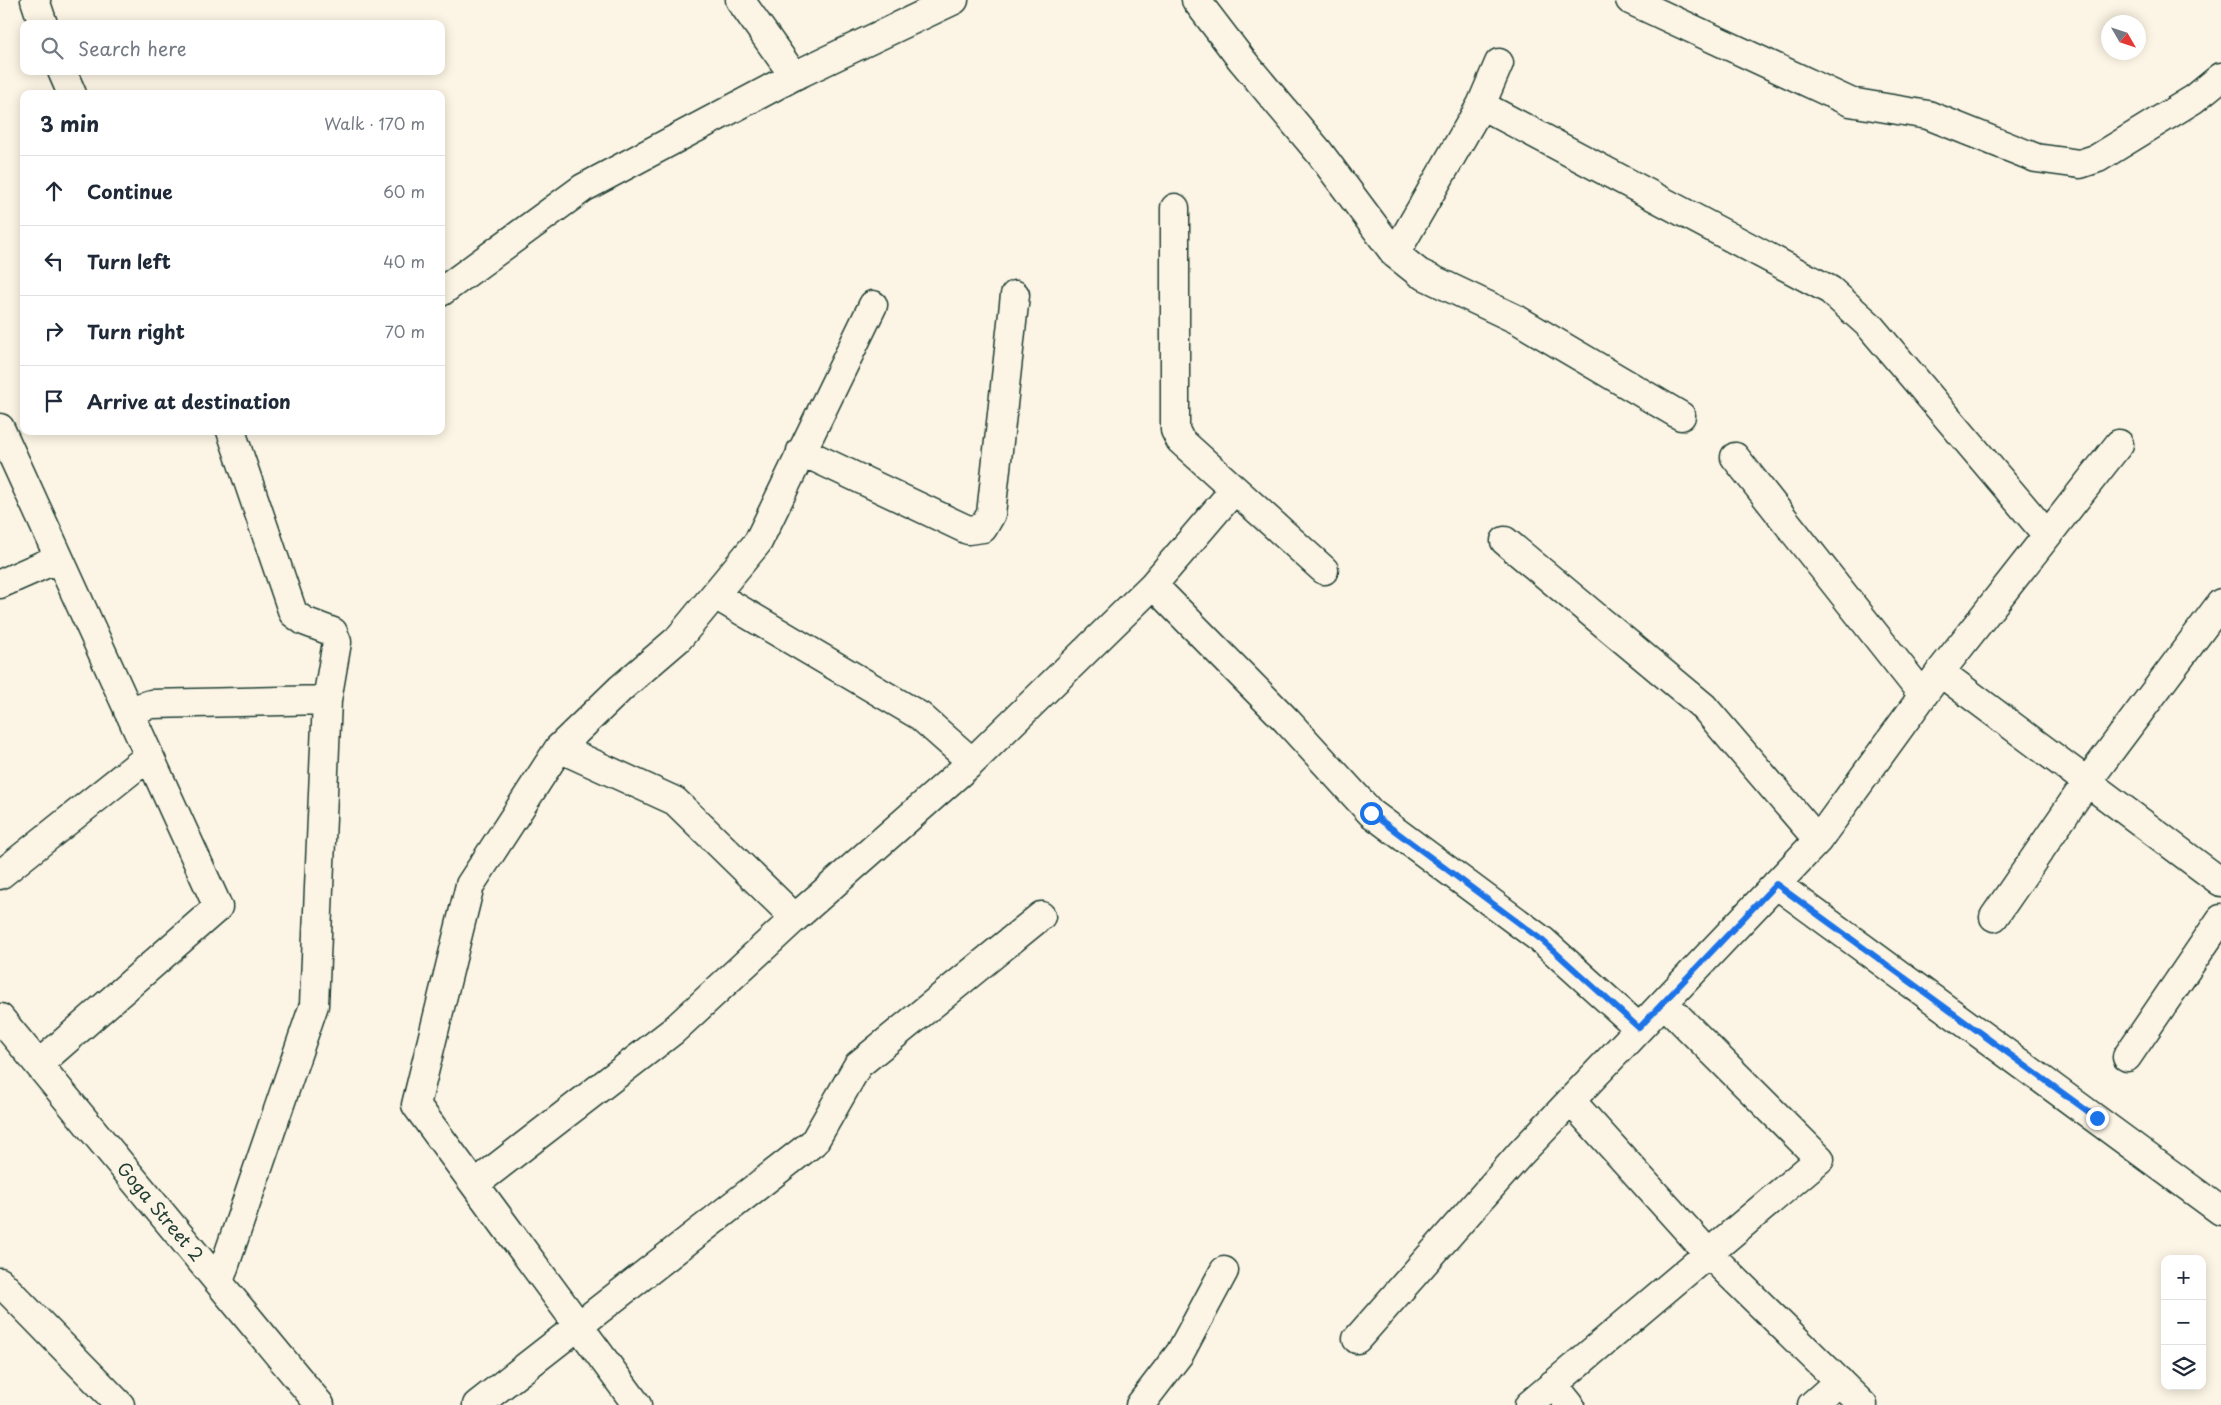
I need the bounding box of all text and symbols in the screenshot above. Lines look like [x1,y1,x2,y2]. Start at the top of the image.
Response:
north arrow [2101,15,2146,60]
search box [20,20,445,75]
icon: search [38,34,66,62]
text: Search here [78,34,187,62]
text: 3 min [40,107,99,139]
text: Walk · 170 m [324,111,425,135]
icon: ahead [40,177,68,205]
text: Continue [87,177,173,205]
text: 60 m [383,179,425,203]
icon: left [40,247,68,275]
text: Turn left [87,247,171,275]
text: 40 m [383,249,425,273]
icon: right [40,317,68,345]
text: Turn right [87,317,185,345]
text: 70 m [385,319,425,343]
icon: arrive [40,387,68,415]
text: Arrive at destination [87,387,291,415]
route start [1360,802,1383,825]
route end [2086,1107,2109,1130]
street label: Goga Street 2 [111,1155,211,1267]
map controls [2161,1255,2206,1390]
button: + [2161,1255,2206,1300]
button: − [2161,1300,2206,1345]
button: layers [2161,1345,2206,1390]

